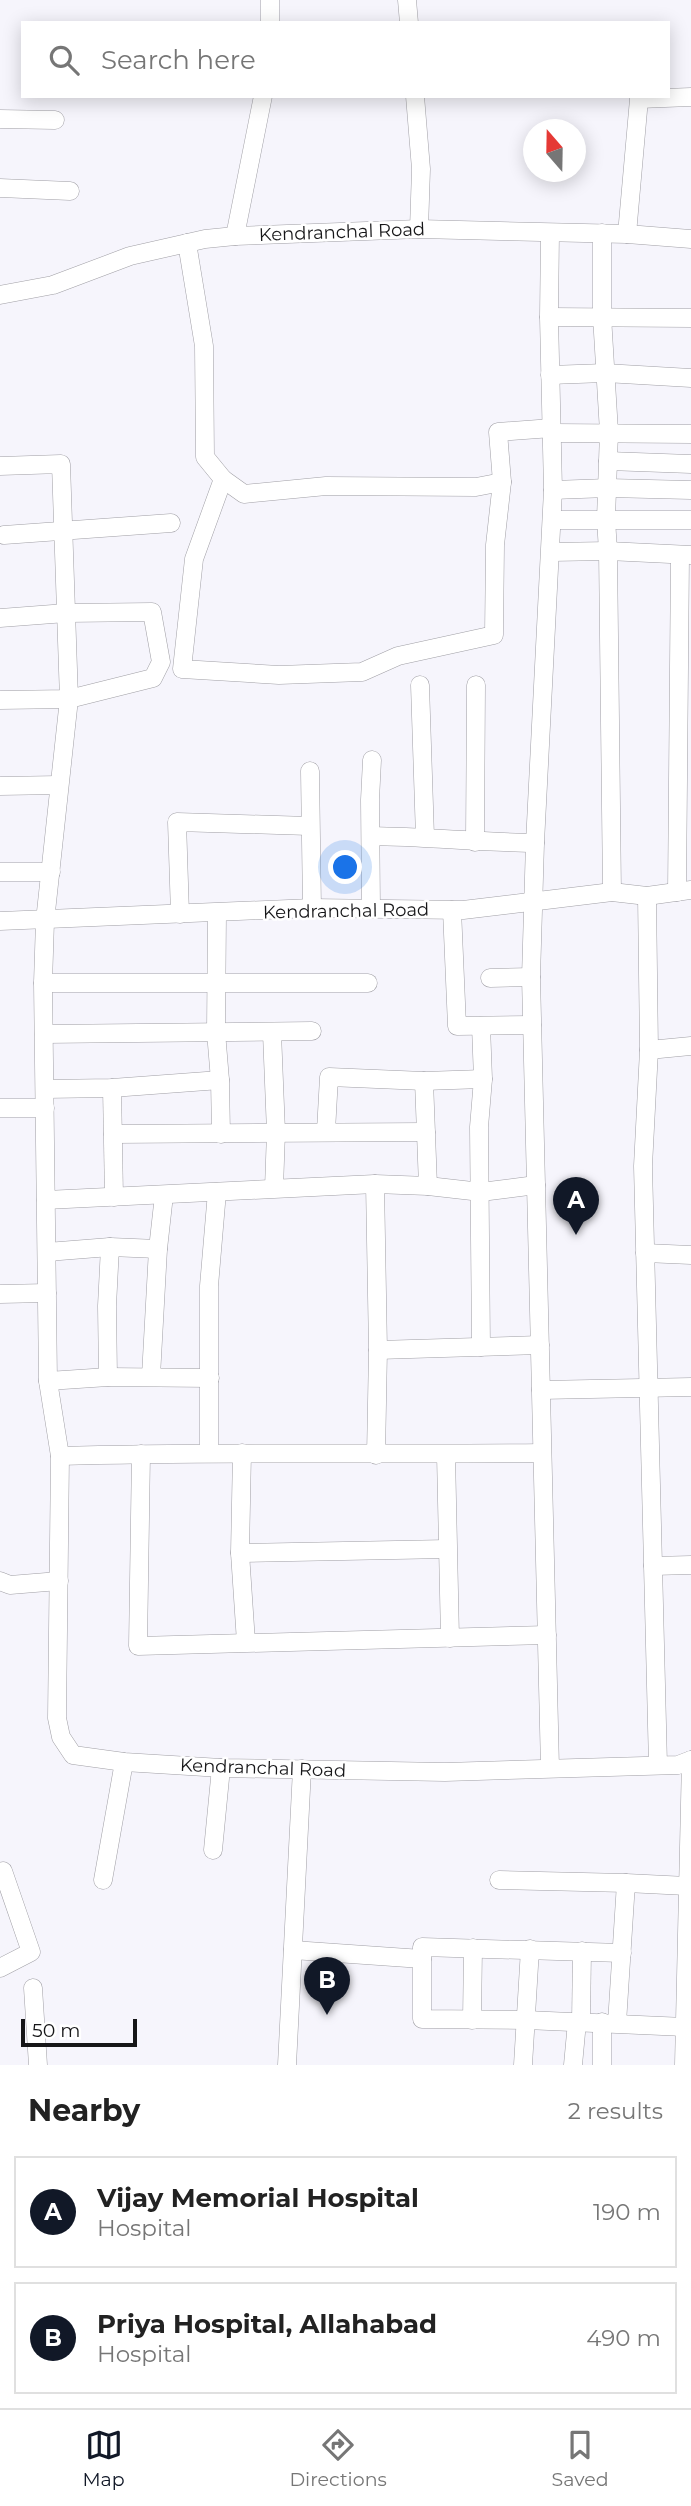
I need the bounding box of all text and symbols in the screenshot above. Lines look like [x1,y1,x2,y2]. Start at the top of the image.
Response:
search box [21,21,670,98]
icon: search [45,41,83,79]
text: Search here [101,44,256,76]
north arrow [523,119,586,182]
street label: Kendranchal Road [259,218,425,246]
your location [328,850,362,884]
street label: Kendranchal Road [263,899,429,923]
pin: A [553,1177,599,1235]
street label: Kendranchal Road [180,1754,346,1782]
pin: B [304,1957,350,2015]
scale bar [21,2016,136,2048]
text: 50 m [32,2019,80,2042]
text: Nearby [28,2092,140,2129]
text: 2 results [568,2097,663,2125]
text: Vijay Memorial Hospital [97,2182,419,2214]
text: A [44,2198,62,2226]
text: 190 m [593,2198,661,2226]
text: Hospital [97,2214,192,2242]
text: Priya Hospital, Allahabad [97,2308,437,2340]
text: B [44,2324,62,2352]
text: 490 m [586,2324,661,2352]
text: Hospital [97,2340,192,2368]
tab: Map [82,2426,125,2491]
tab: Directions [289,2426,387,2491]
tab: Saved [552,2426,609,2491]

